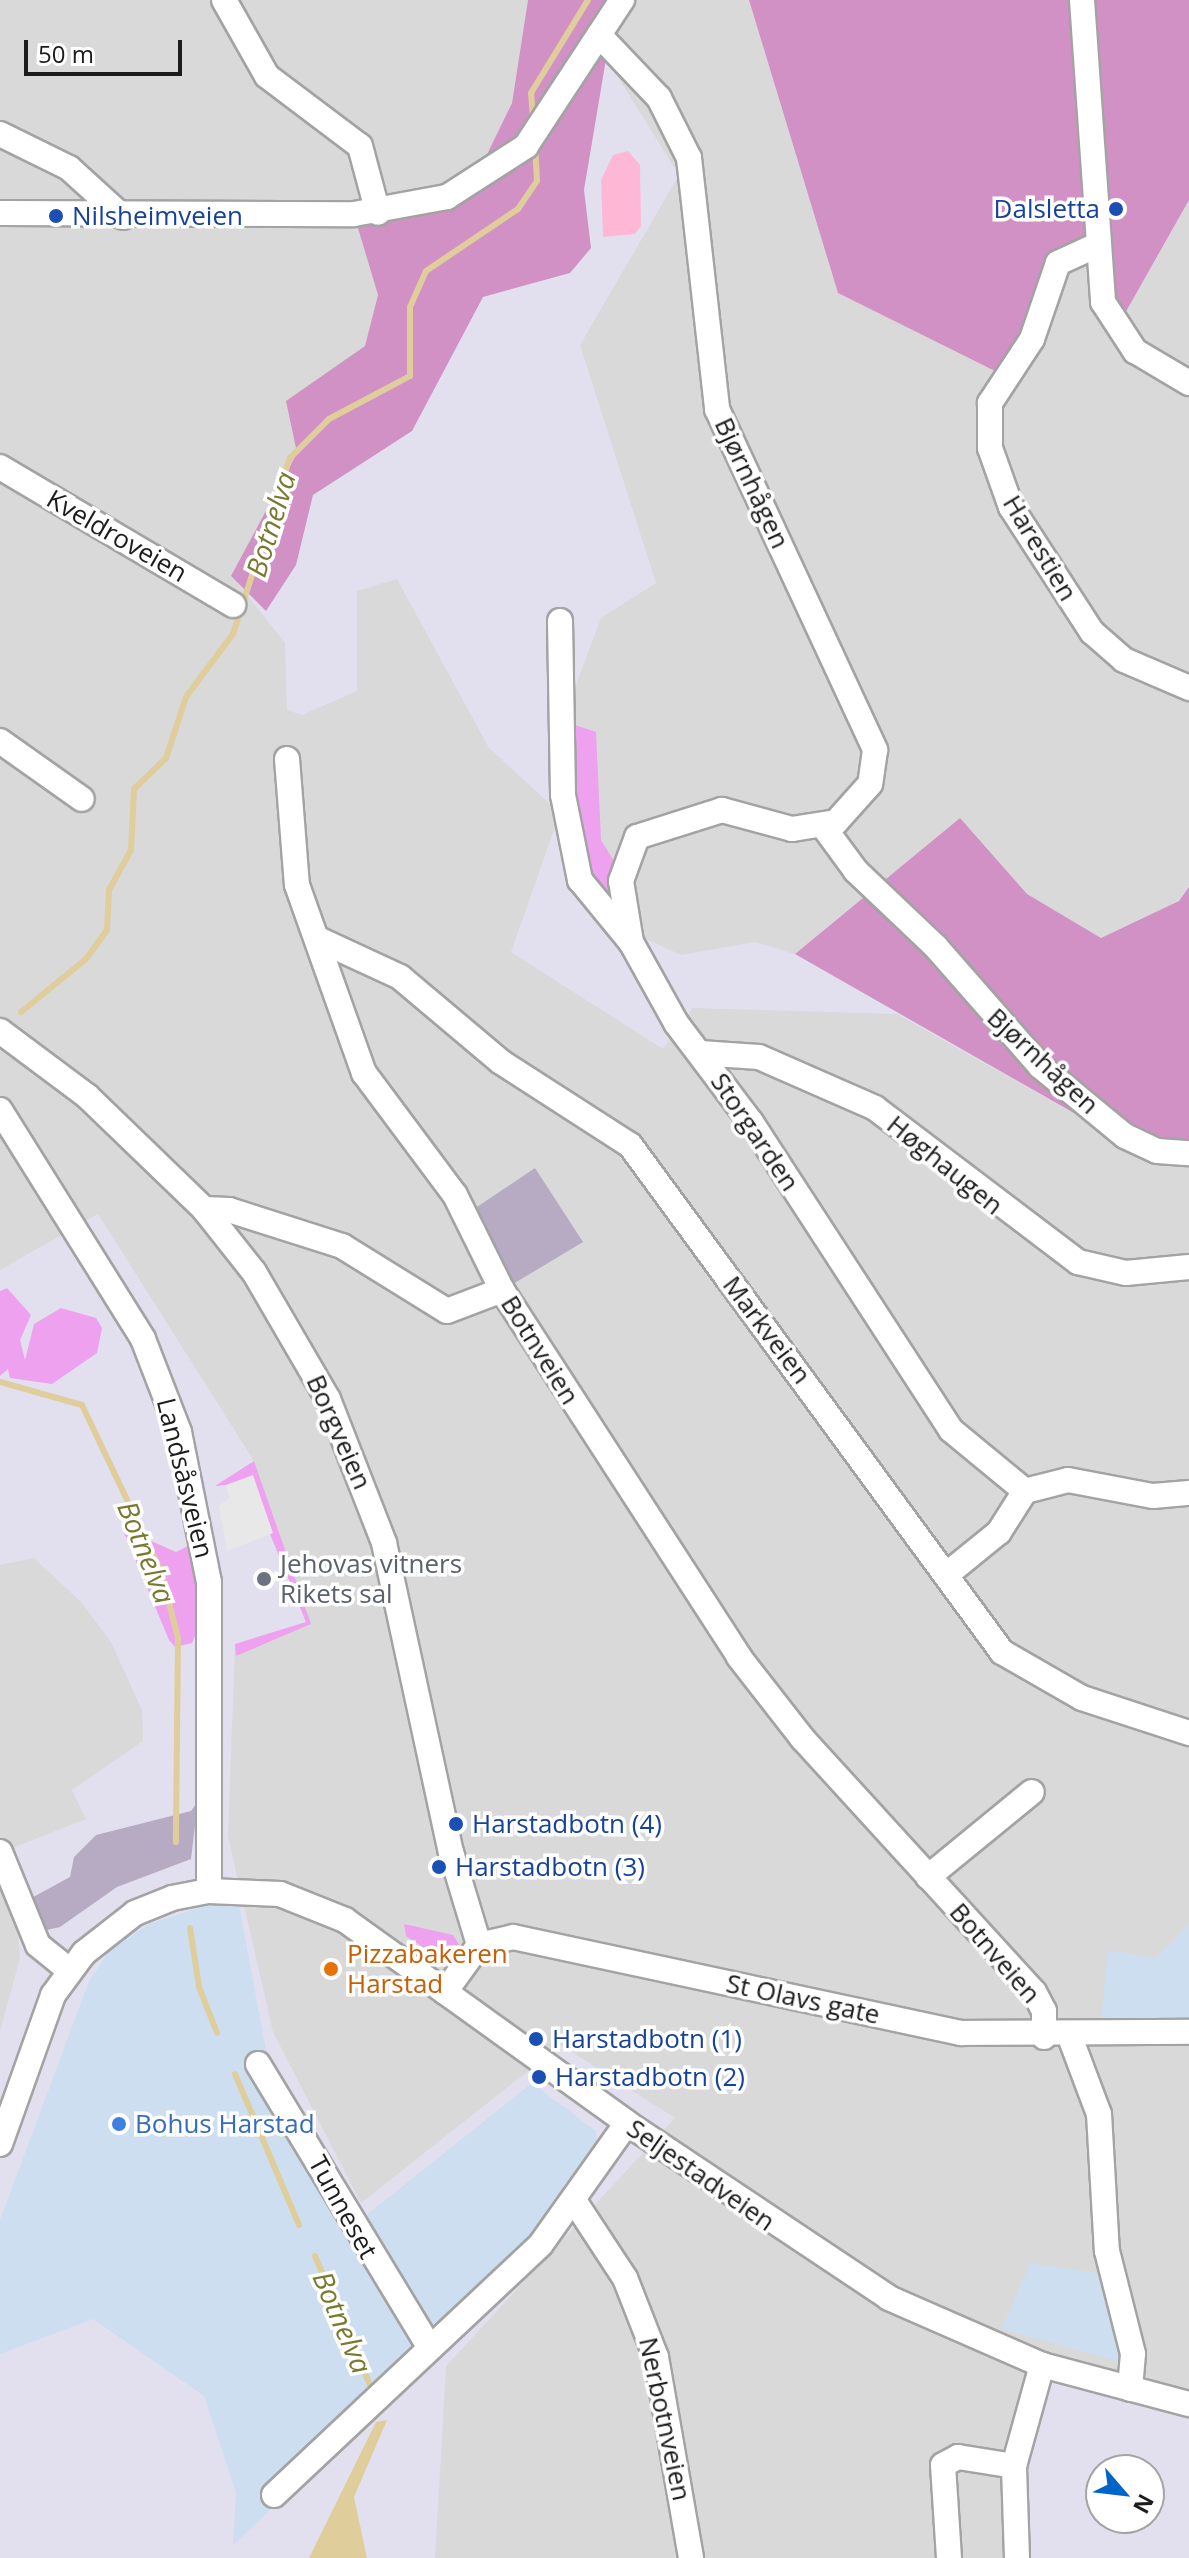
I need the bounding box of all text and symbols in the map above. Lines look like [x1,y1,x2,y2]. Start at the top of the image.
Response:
scale bar [28,24,186,74]
text: 50 m [38,37,94,70]
place label: Dalsletta [994,193,1100,225]
place label: Nilsheimveien [72,200,243,232]
marker: Dalsletta [1107,200,1125,218]
marker: Nilsheimveien [47,207,65,225]
street label: Bjørnhågen [708,413,796,553]
water label: Botnelva [238,468,302,580]
street label: Kveldroveien [41,483,193,589]
street label: Harestien [996,490,1084,606]
street label: Bjørnhågen [981,1002,1105,1120]
street label: Storgarden [704,1067,806,1197]
street label: Høghaugen [881,1109,1009,1221]
street label: Markveien [716,1270,818,1390]
street label: Botnveien [494,1290,586,1410]
street label: Borgveien [300,1370,378,1494]
street label: Landsåsveien [150,1395,220,1561]
water label: Botnelva [111,1496,183,1608]
place label: Jehovas vitners Rikets sal [280,1548,462,1610]
marker: Jehovas vitners Rikets sal [255,1570,273,1588]
place label: Harstadbotn (4) [472,1808,662,1840]
marker: Harstadbotn (4) [447,1815,465,1833]
place label: Harstadbotn (3) [455,1851,645,1883]
marker: Harstadbotn (3) [430,1858,448,1876]
street label: Botnveien [943,1897,1047,2009]
place label: Pizzabakeren Harstad [347,1938,508,2000]
marker: Pizzabakeren Harstad [322,1960,340,1978]
street label: St Olavs gate [723,1968,883,2030]
place label: Harstadbotn (1) [552,2023,742,2055]
marker: Harstadbotn (1) [527,2030,545,2048]
place label: Harstadbotn (2) [555,2061,745,2093]
marker: Harstadbotn (2) [530,2068,548,2086]
place label: Bohus Harstad [135,2108,315,2140]
street label: Seljestadveien [621,2113,781,2237]
marker: Bohus Harstad [110,2115,128,2133]
street label: Tunneset [302,2150,384,2264]
water label: Botnelva [307,2266,379,2378]
street label: Nerbotnveien [632,2334,698,2504]
north arrow [1085,2454,1165,2534]
text: N [1127,2489,1162,2519]

